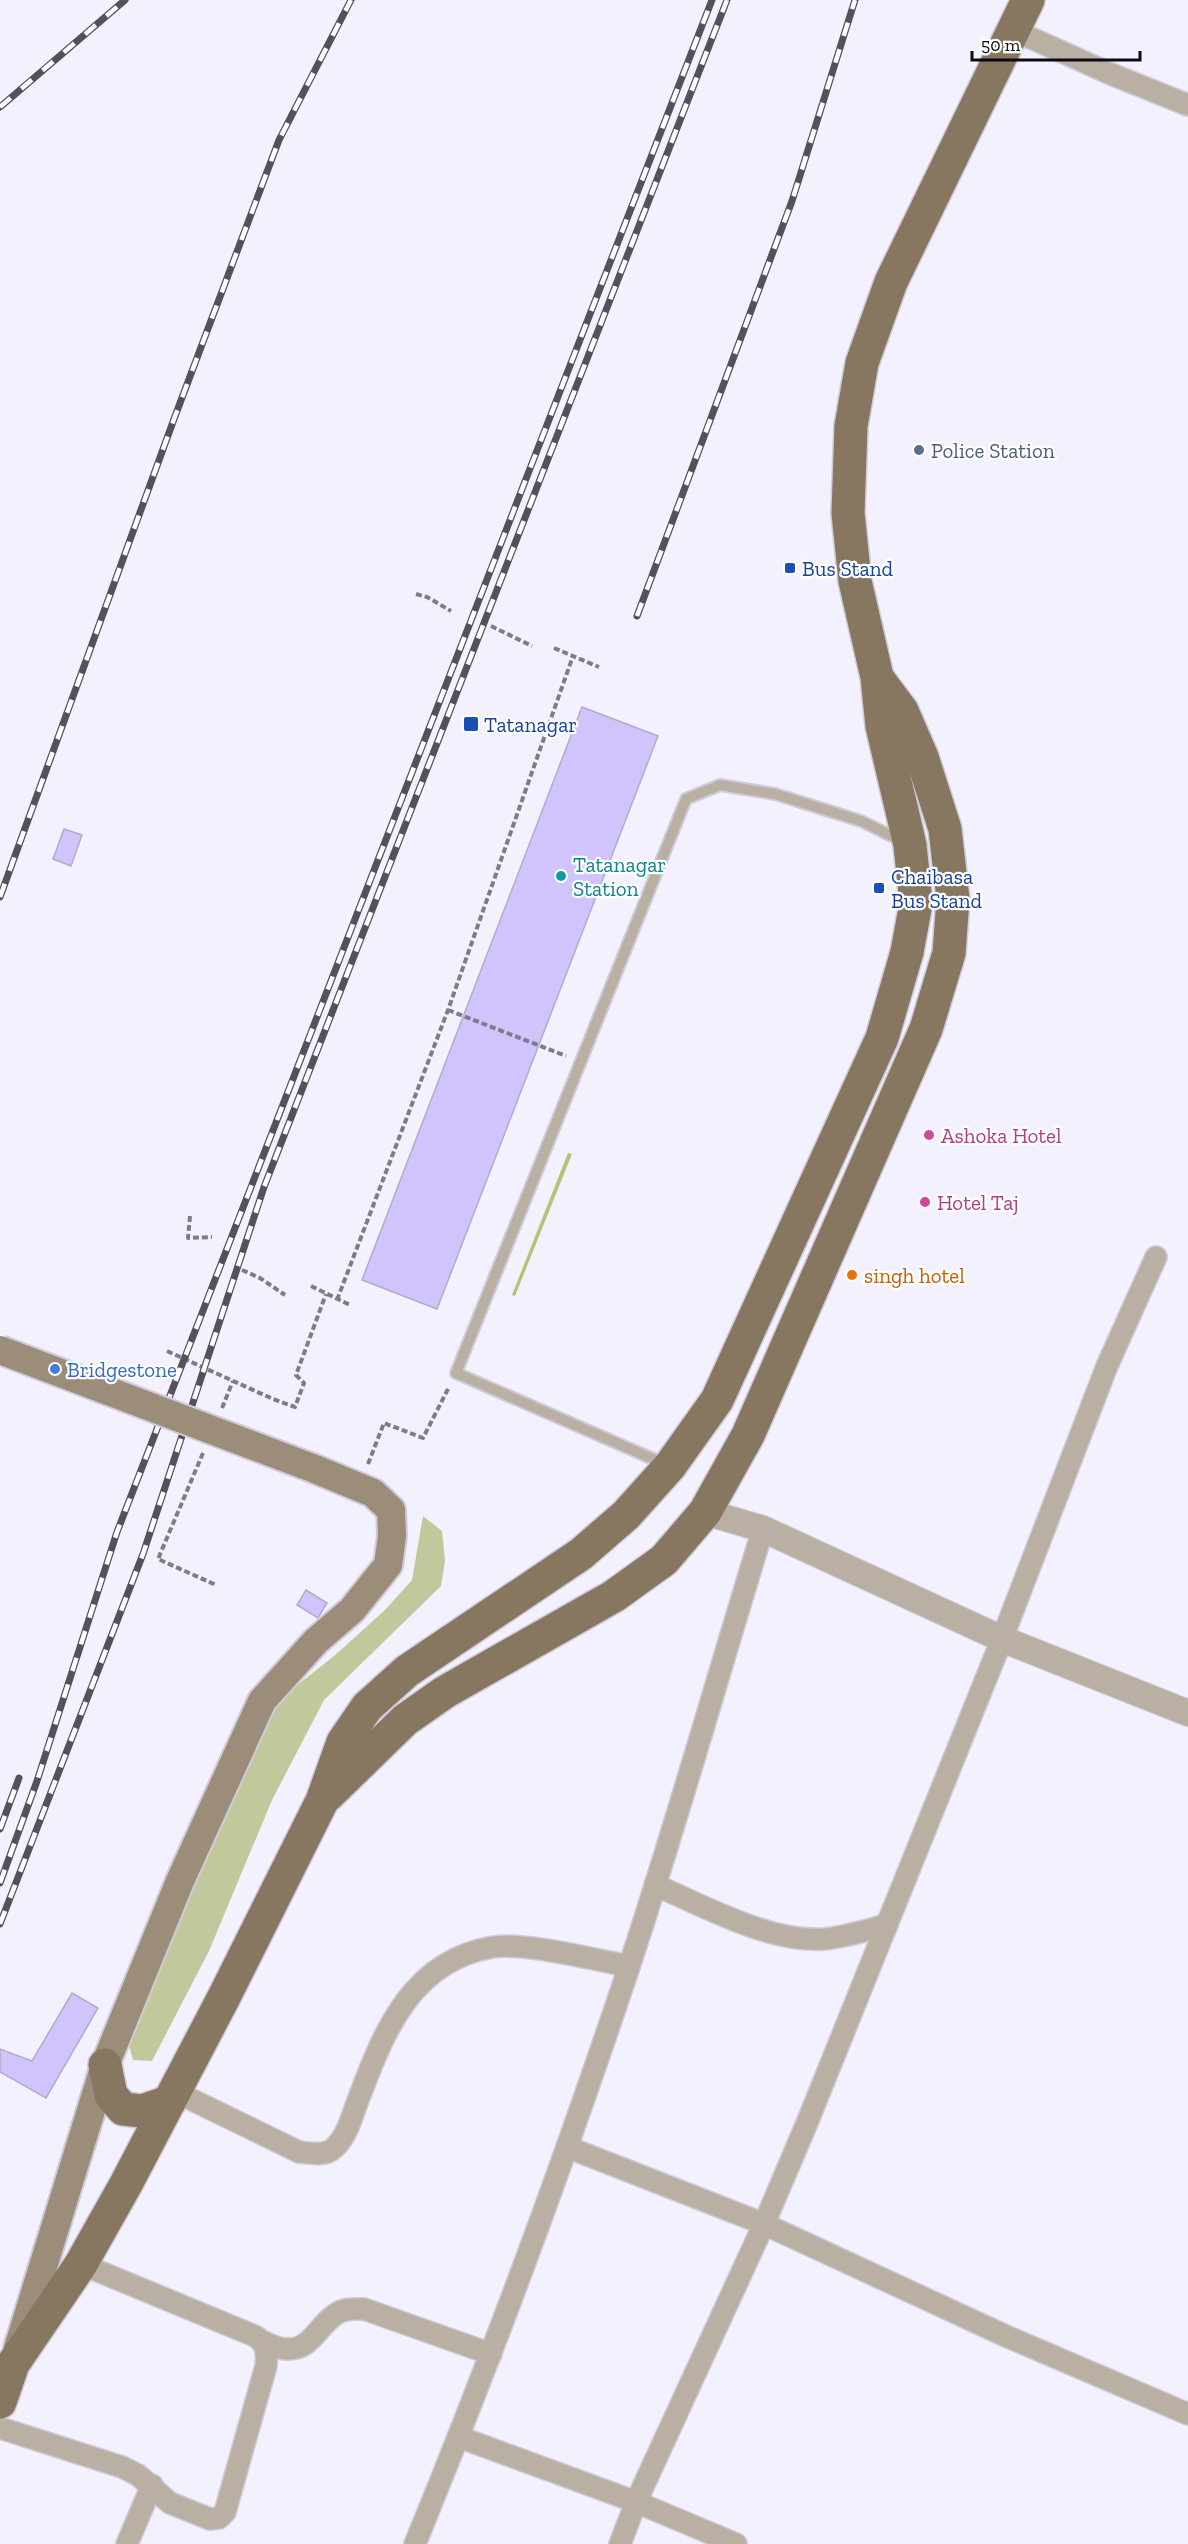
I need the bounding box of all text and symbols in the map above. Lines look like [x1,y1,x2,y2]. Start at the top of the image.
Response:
scale bar [972,24,1140,62]
text: 50 m [981,34,1021,56]
place label: Police Station [931,438,1055,463]
marker: Police Station [912,443,926,457]
place label: Bus Stand [802,556,894,581]
marker: Bus Stand [783,561,797,575]
place label: Tatanagar [484,712,577,737]
marker: Tatanagar [462,715,480,733]
place label: Tatanagar Station [573,852,666,901]
place label: Chaibasa Bus Stand [891,864,983,913]
marker: Tatanagar Station [554,869,568,883]
marker: Chaibasa Bus Stand [872,881,886,895]
place label: Ashoka Hotel [941,1123,1062,1148]
marker: Ashoka Hotel [922,1128,936,1142]
place label: Hotel Taj [937,1190,1019,1216]
marker: Hotel Taj [918,1195,932,1209]
place label: singh hotel [864,1263,965,1288]
marker: singh hotel [845,1268,859,1282]
place label: Bridgestone [67,1357,177,1382]
marker: Bridgestone [48,1362,62,1376]

